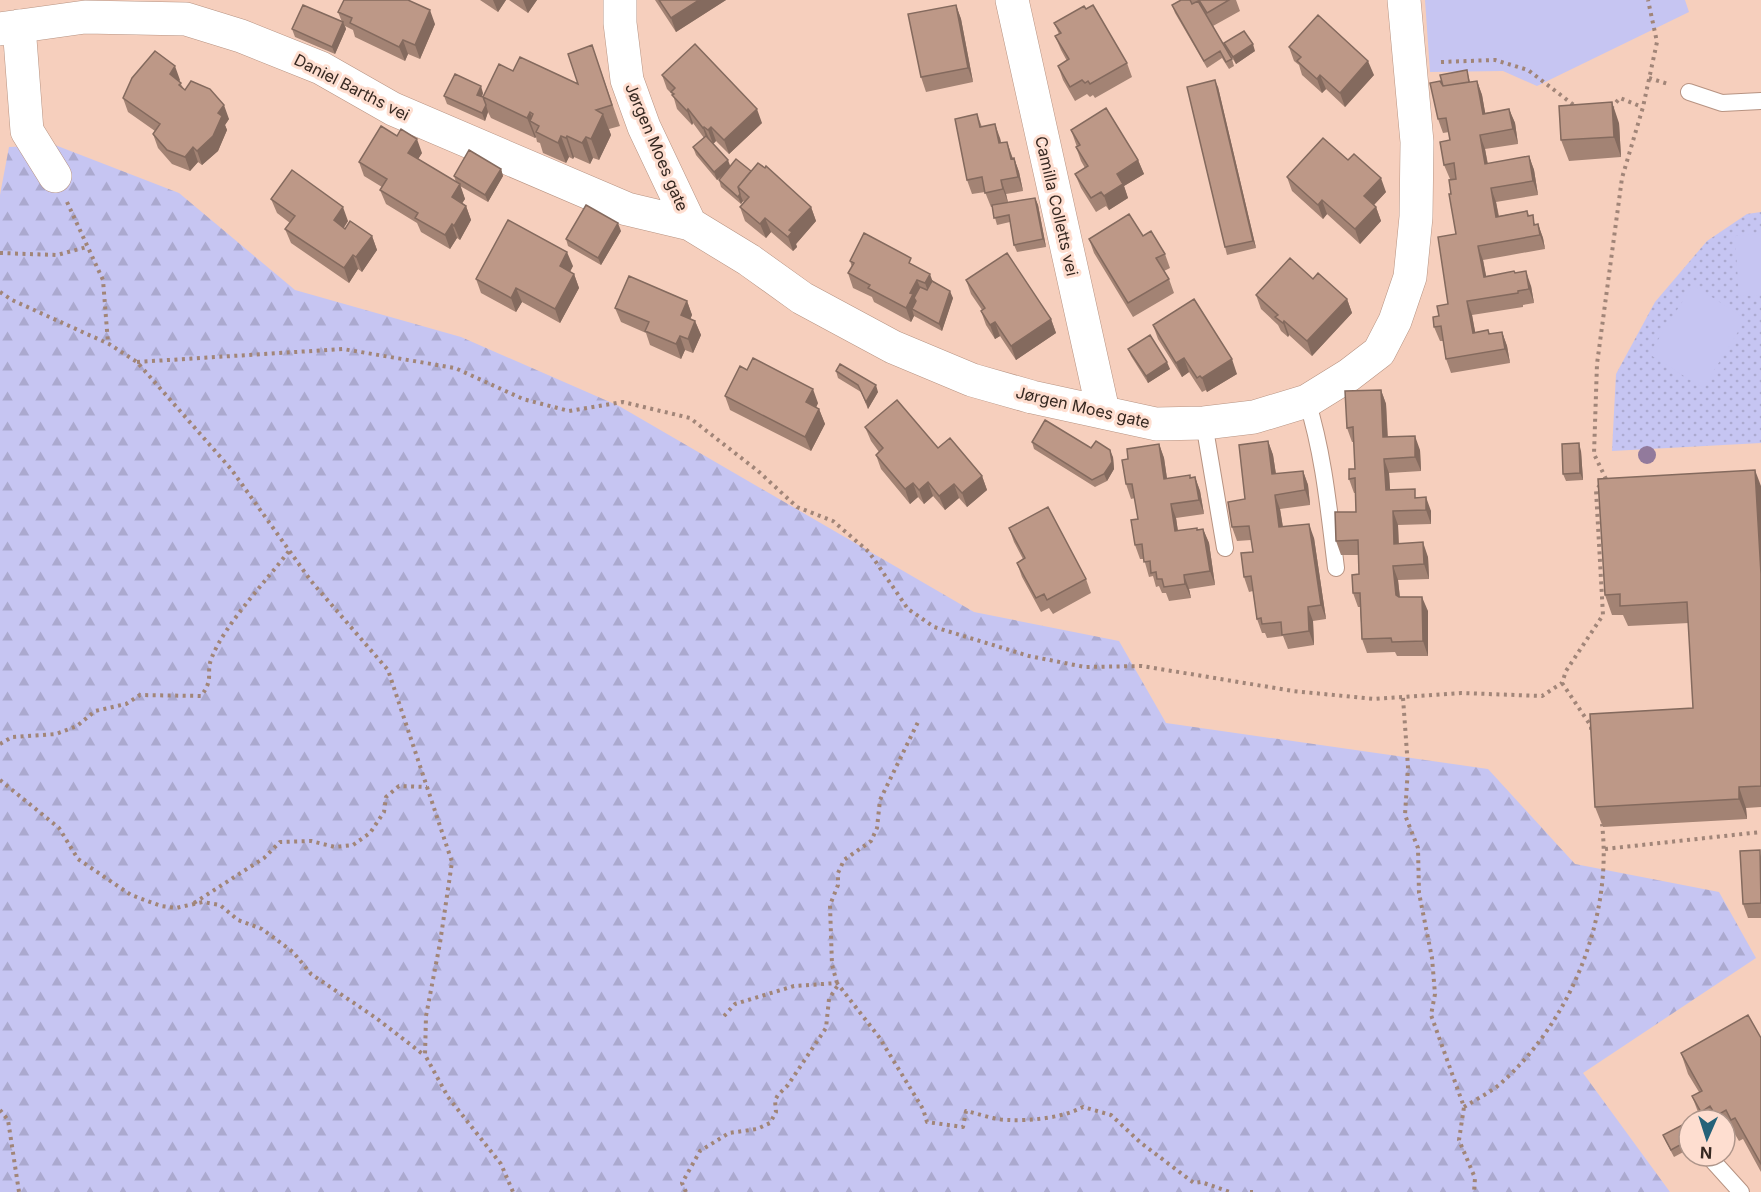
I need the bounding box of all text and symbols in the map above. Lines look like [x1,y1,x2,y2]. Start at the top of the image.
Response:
street label: Daniel Barths vei [291,49,413,125]
street label: Jørgen Moes gate [621,80,693,214]
street label: Camilla Colletts vei [1031,134,1083,278]
street label: Jørgen Moes gate [1014,382,1152,432]
north arrow [1677,1108,1737,1168]
text: N [1700,1143,1713,1163]

